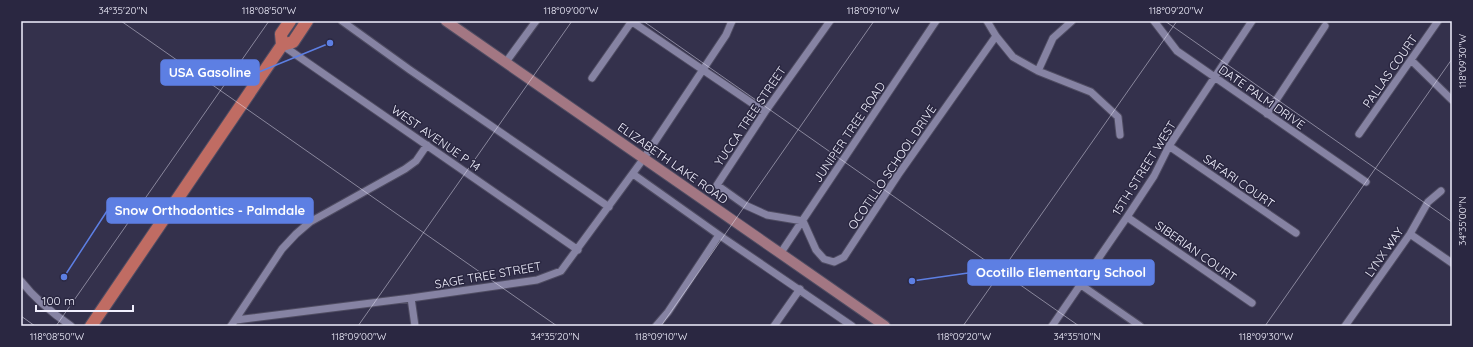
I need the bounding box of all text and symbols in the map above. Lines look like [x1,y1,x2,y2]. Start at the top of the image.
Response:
text: 34°35'20"N [98,4,148,17]
text: 118°08'50"W [242,4,296,17]
text: 118°09'00"W [544,4,599,17]
text: 118°09'10"W [847,4,900,17]
text: 118°09'20"W [1149,4,1204,17]
street label: PALLAS COURT [1359,32,1421,110]
text: 118°09'30"W [1456,34,1469,88]
callout: USA Gasoline [161,60,259,85]
street label: DATE PALM DRIVE [1216,62,1308,132]
street label: YUCCA TREE STREET [711,63,789,169]
text: USA Gasoline [169,64,252,80]
street label: JUNIPER TREE ROAD [810,79,888,185]
street label: WEST AVENUE P 14 [388,102,484,174]
street label: OCOTILLO SCHOOL DRIVE [845,102,939,232]
street label: 15TH STREET WEST [1109,118,1179,218]
street label: ELIZABETH LAKE ROAD [615,119,731,207]
street label: SAFARI COURT [1200,151,1278,211]
text: 34°35'00"N [1456,196,1469,246]
callout: Snow Orthodontics - Palmdale [107,198,313,223]
text: Snow Orthodontics - Palmdale [115,202,306,218]
street label: SIBERIAN COURT [1152,217,1240,285]
street label: LYNX WAY [1362,224,1407,280]
street label: SAGE TREE STREET [434,258,542,292]
callout: Ocotillo Elementary School [968,260,1154,285]
text: Ocotillo Elementary School [976,264,1146,280]
scale bar [36,287,133,313]
text: 100 m [42,293,75,308]
text: 118°08'50"W [30,330,84,343]
text: 118°09'00"W [332,330,387,343]
text: 34°35'20"N [530,330,580,343]
text: 118°09'10"W [635,330,688,343]
text: 118°09'20"W [937,330,992,343]
text: 34°35'10"N [1053,330,1101,343]
text: 118°09'30"W [1239,330,1293,343]

